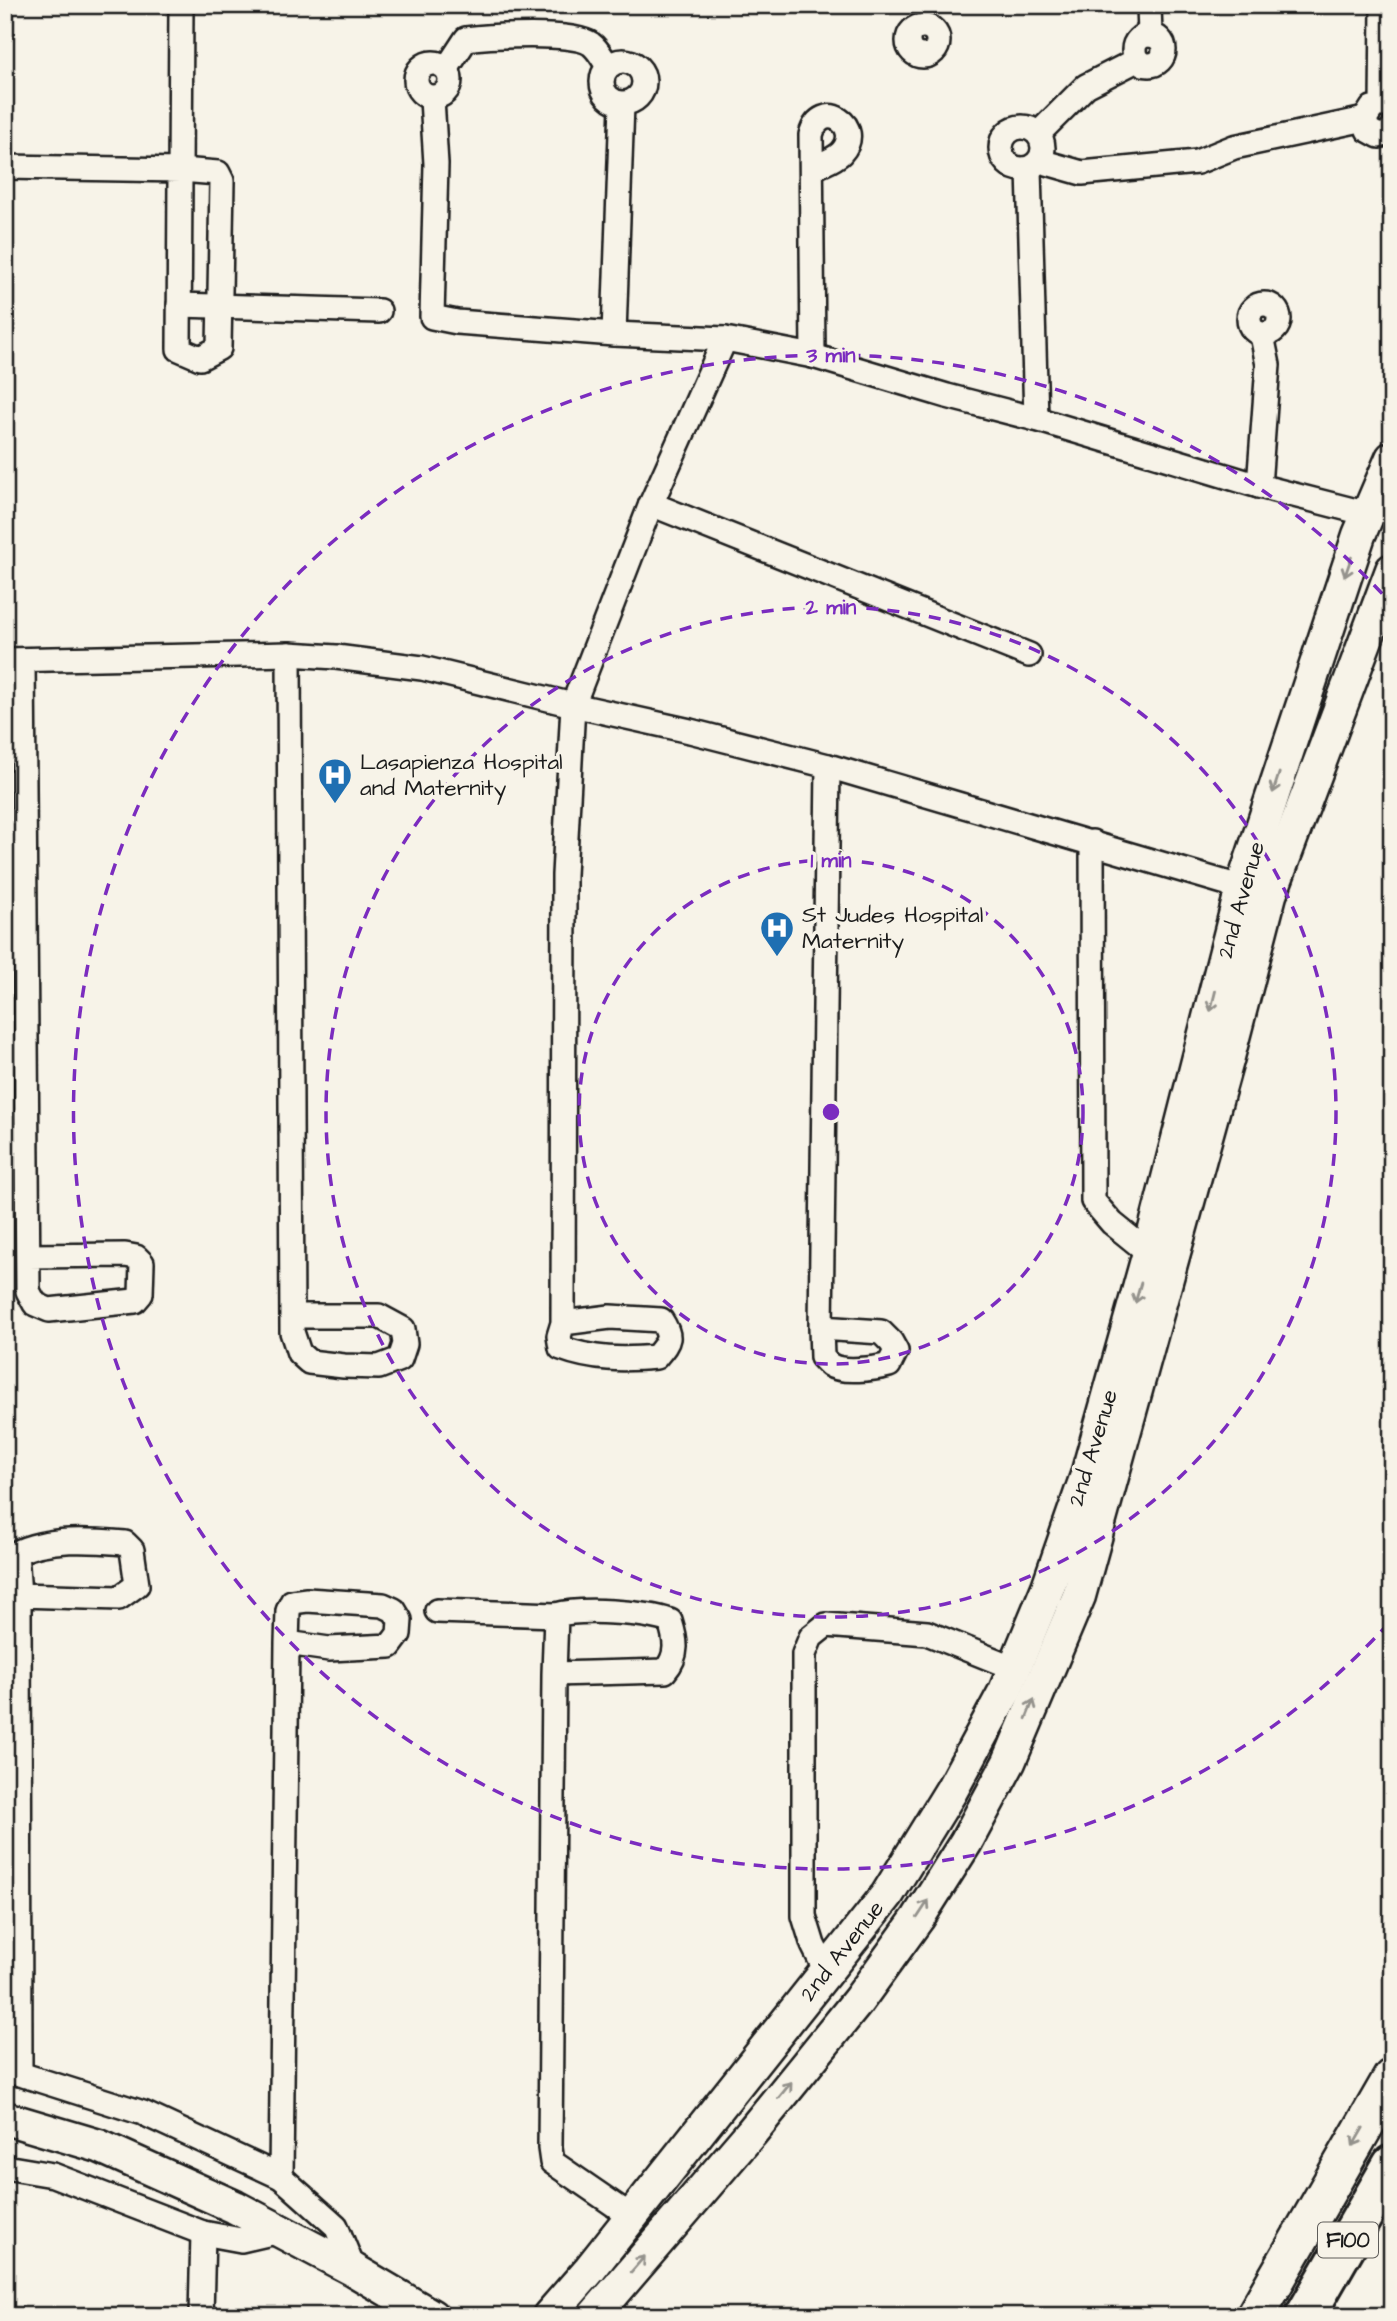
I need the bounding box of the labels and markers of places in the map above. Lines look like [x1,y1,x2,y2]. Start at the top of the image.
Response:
place label: Lasapienza Hospital and Maternity [360,746,563,805]
hospital icon: Lasapienza Hospital and Maternity [316,756,354,805]
place label: St Judes Hospital Maternity [802,899,983,958]
hospital icon: St Judes Hospital Maternity [758,909,796,958]
centre of rings [819,1100,843,1124]

